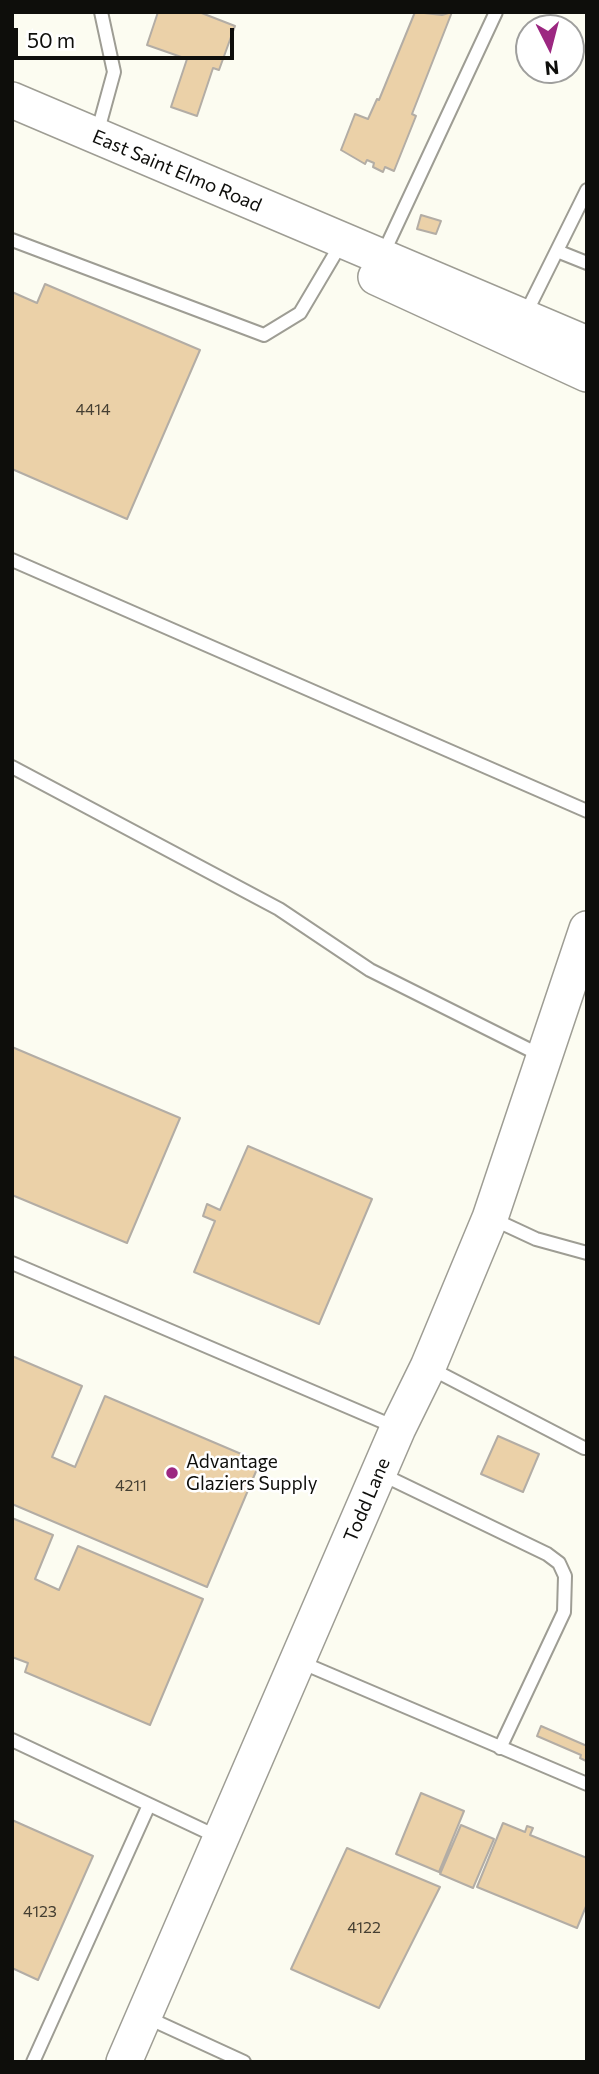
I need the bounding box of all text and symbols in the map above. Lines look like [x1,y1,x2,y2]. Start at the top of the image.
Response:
scale bar [18,14,238,58]
north arrow [515,14,585,84]
text: 50 m [27,27,75,52]
text: N [544,56,560,81]
street label: East Saint Elmo Road [89,125,265,217]
house number: 4414 [75,400,111,420]
place label: Advantage Glaziers Supply [186,1451,317,1495]
street label: Todd Lane [339,1454,395,1546]
marker: Advantage Glaziers Supply [164,1465,180,1481]
house number: 4211 [115,1476,147,1496]
house number: 4123 [23,1902,57,1922]
house number: 4122 [347,1918,381,1938]

